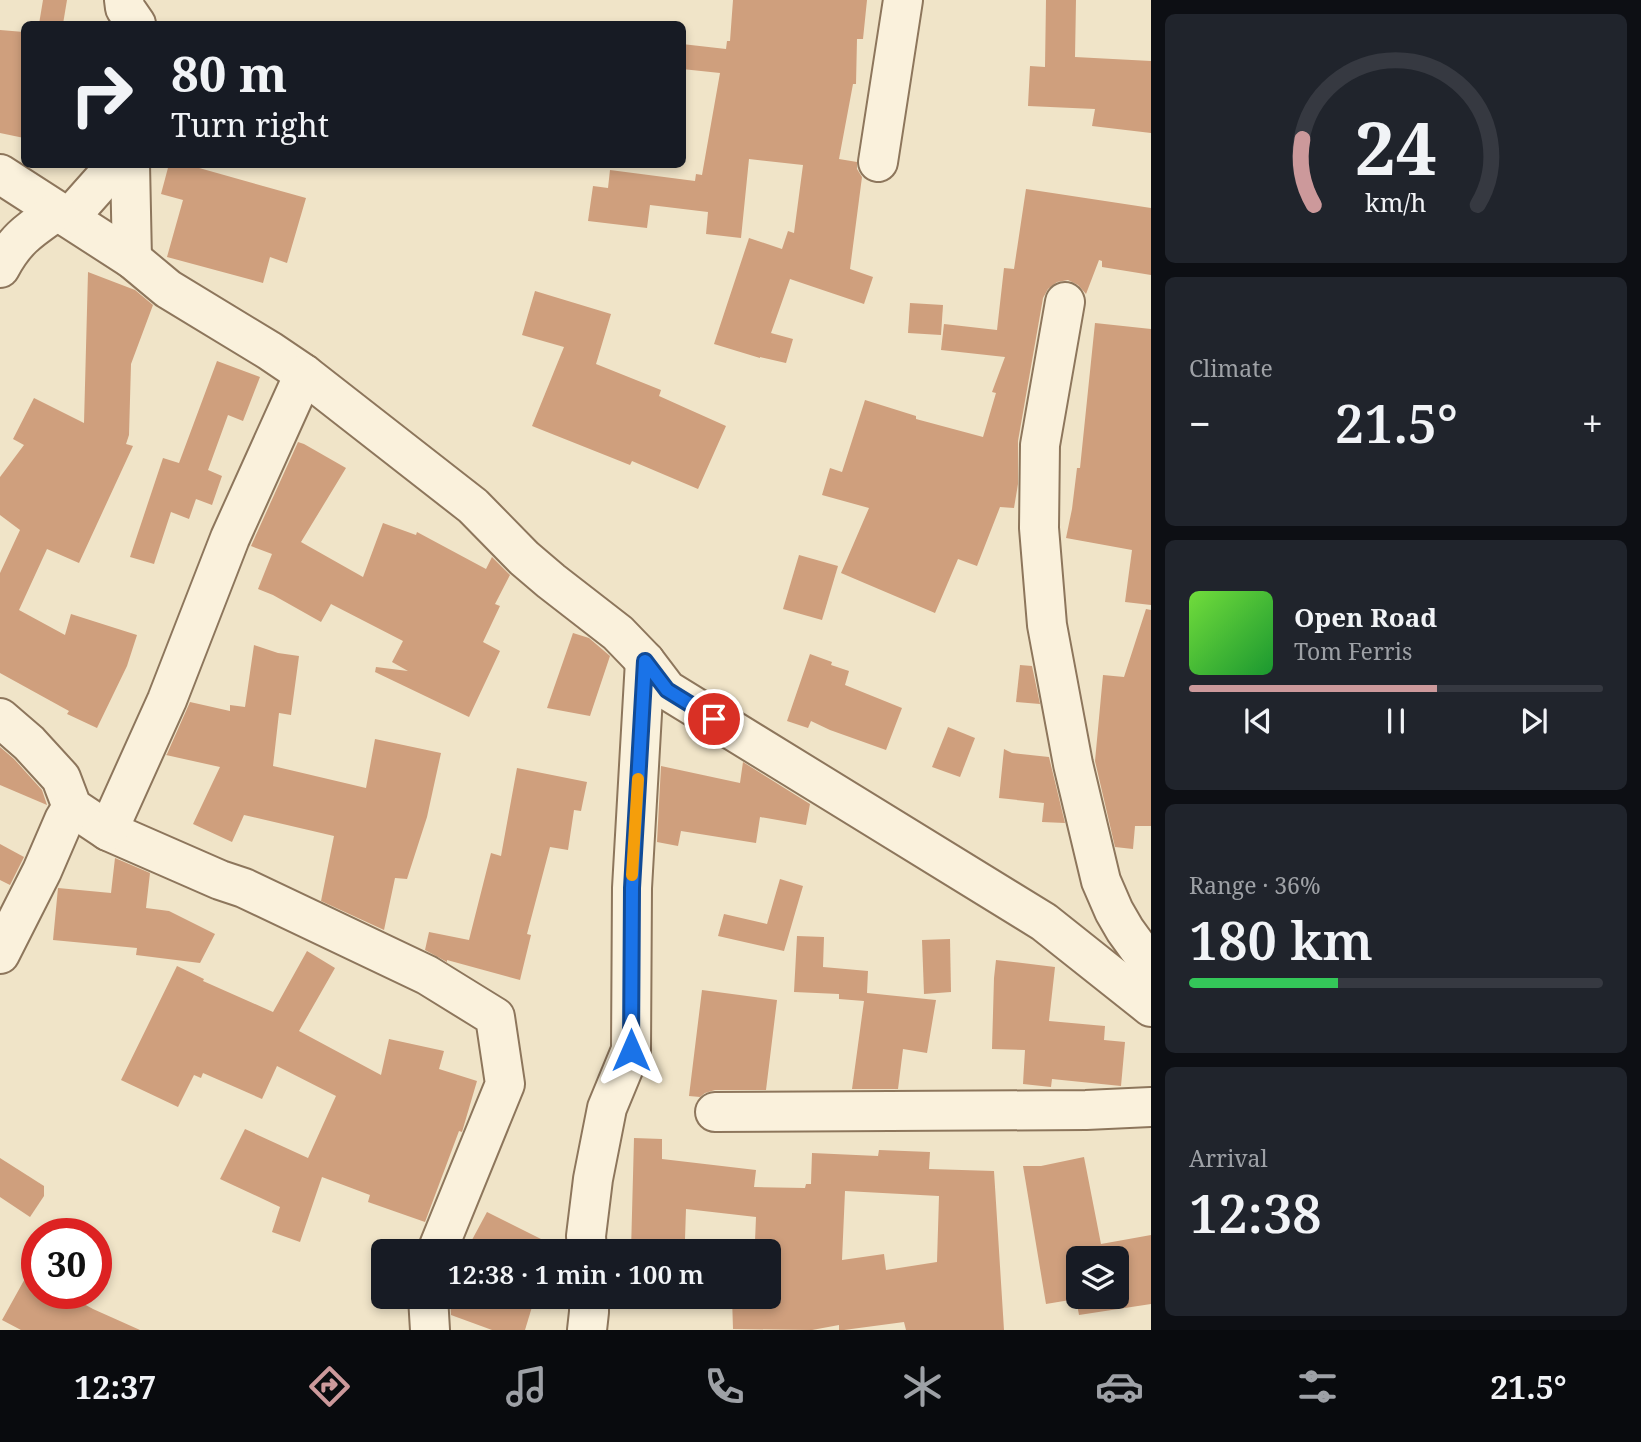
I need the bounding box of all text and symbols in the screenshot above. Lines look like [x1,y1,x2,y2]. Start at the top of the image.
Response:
text: 80 m [171,40,287,106]
icon: right [56,49,147,140]
text: 24 [1355,97,1437,196]
text: Turn right [171,103,329,146]
text: km/h [1365,184,1427,218]
text: Climate [1189,352,1273,384]
text: 21.5° [1335,387,1458,458]
text: − [1189,397,1211,449]
text: + [1582,397,1603,449]
text: Open Road [1294,599,1437,635]
text: Tom Ferris [1294,635,1412,667]
pin [684,689,744,749]
icon: arrive [695,700,733,738]
icon: previous [1239,702,1277,740]
icon: pause [1377,702,1415,740]
icon: next [1515,702,1553,740]
text: Range · 36% [1189,869,1321,901]
text: 180 km [1189,904,1373,975]
position arrow [594,1013,668,1087]
text: Arrival [1189,1142,1268,1174]
text: 12:38 [1189,1177,1322,1248]
speed limit sign: 30 [21,1218,112,1309]
map controls [1066,1246,1129,1309]
button: layers [1066,1246,1129,1309]
text: 12:38 · 1 min · 100 m [448,1256,704,1292]
icon: directions [305,1362,354,1411]
icon: music [502,1362,551,1411]
icon: phone [700,1362,749,1411]
icon: climate [898,1362,947,1411]
icon: car [1095,1362,1144,1411]
icon: filters [1293,1362,1342,1411]
text: 12:37 [74,1365,156,1408]
text: 21.5° [1490,1365,1567,1408]

